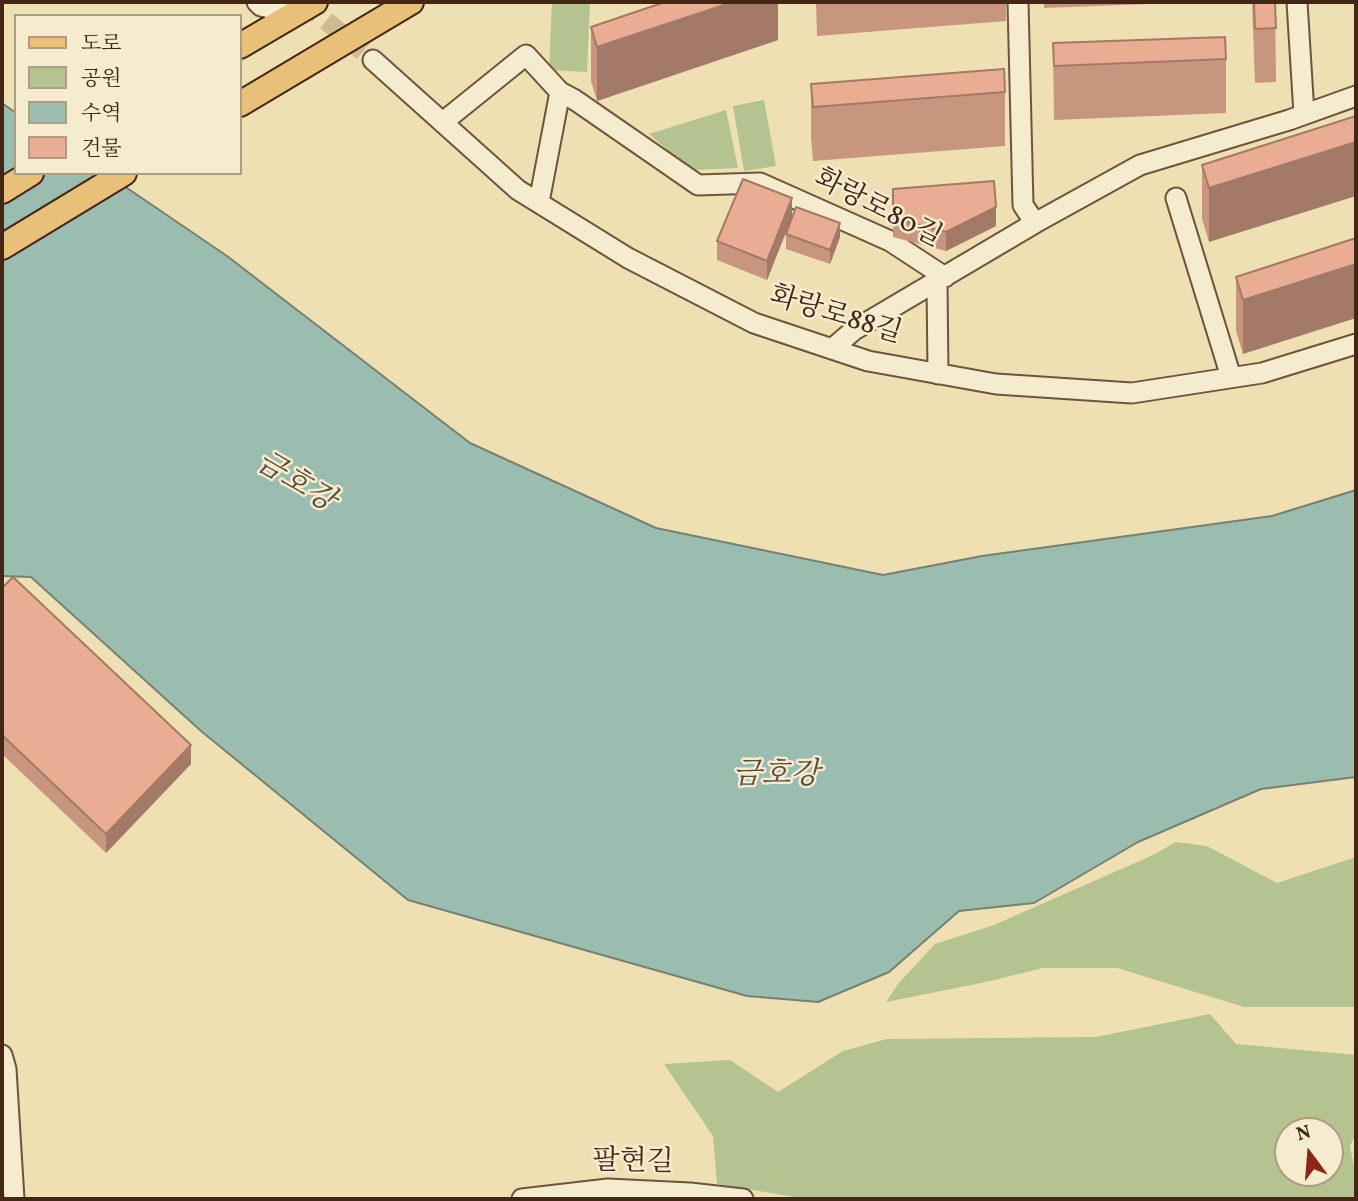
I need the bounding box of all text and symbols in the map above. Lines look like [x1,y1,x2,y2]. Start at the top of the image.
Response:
legend [14,14,242,175]
text: 도로 [81,30,122,59]
text: 공원 [81,65,122,94]
text: 수역 [81,100,122,129]
text: 건물 [81,135,122,164]
street label: 화랑로80길 [807,163,947,257]
street label: 화랑로88길 [765,281,905,353]
water label: 금호강 [247,446,341,522]
water label: 금호강 [733,759,819,795]
north arrow [1274,1117,1344,1187]
text: N [1294,1119,1314,1148]
street label: 팔현길 [592,1146,674,1182]

